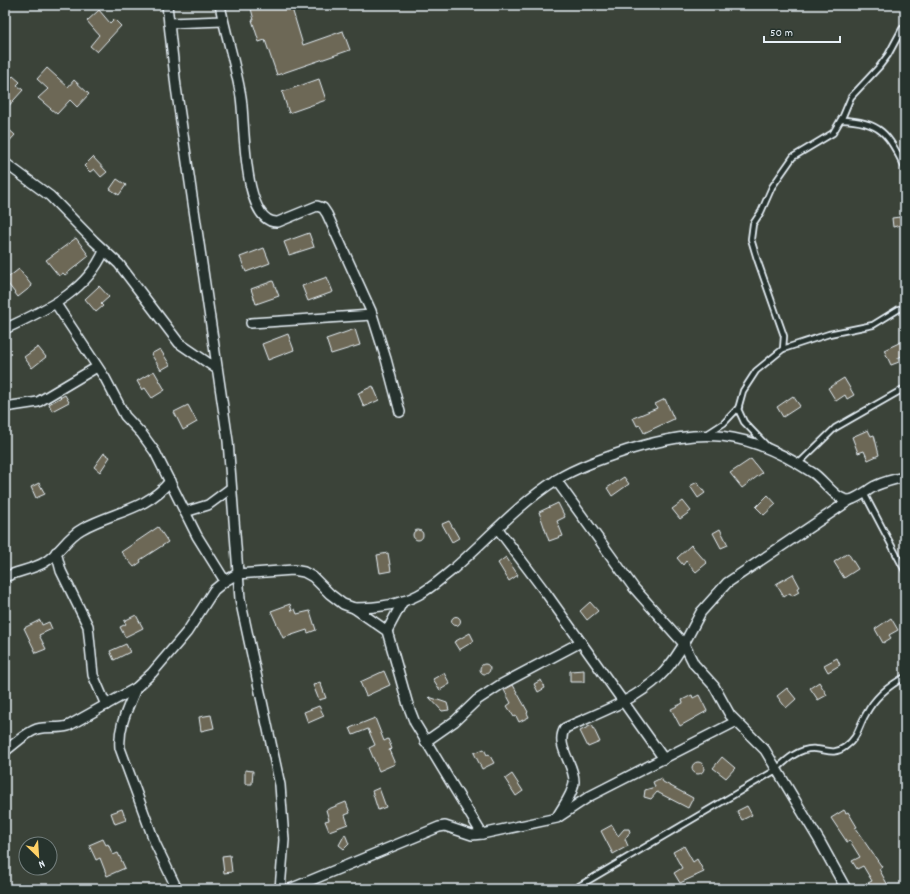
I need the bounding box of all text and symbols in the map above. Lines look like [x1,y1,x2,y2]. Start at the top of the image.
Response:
scale bar [764,18,840,44]
text: 50 m [770,25,793,42]
north arrow [18,836,58,876]
text: N [35,855,47,872]

